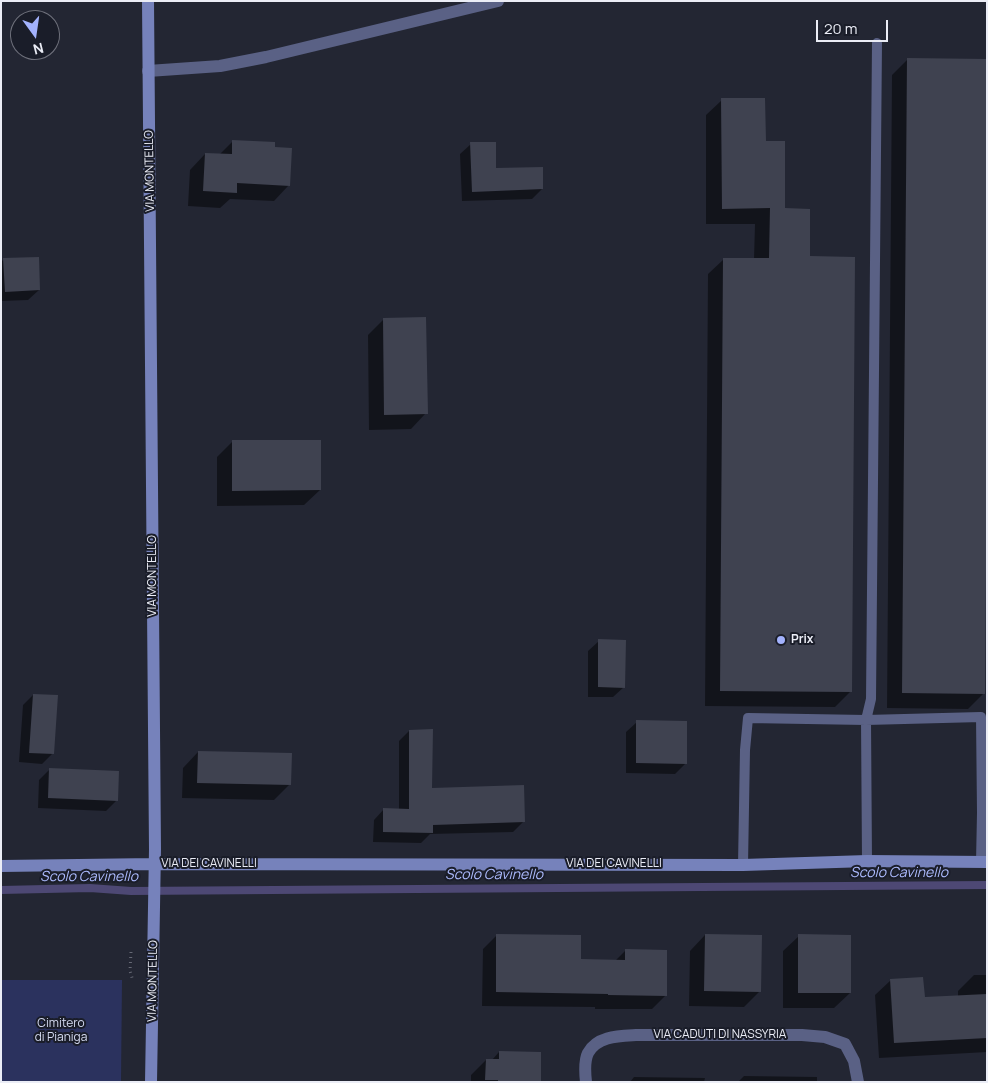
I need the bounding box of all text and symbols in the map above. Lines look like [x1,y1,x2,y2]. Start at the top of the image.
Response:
north arrow [10,10,60,60]
scale bar [818,10,890,42]
text: 20 m [824,18,857,39]
text: N [31,39,46,60]
street label: VIA MONTELLO [142,130,158,212]
street label: VIA MONTELLO [146,535,160,617]
place label: Prix [791,633,813,647]
marker: Prix [775,634,787,646]
street label: VIA DEI CAVINELLI [161,857,257,871]
street label: VIA DEI CAVINELLI [566,857,662,871]
water label: Scolo Cavinello [850,865,948,881]
water label: Scolo Cavinello [445,867,543,883]
water label: Scolo Cavinello [40,869,138,885]
street label: VIA MONTELLO [145,940,161,1022]
park label: Cimitero di Pianiga [35,1017,87,1045]
street label: VIA CADUTI DI NASSYRIA [654,1028,786,1042]

